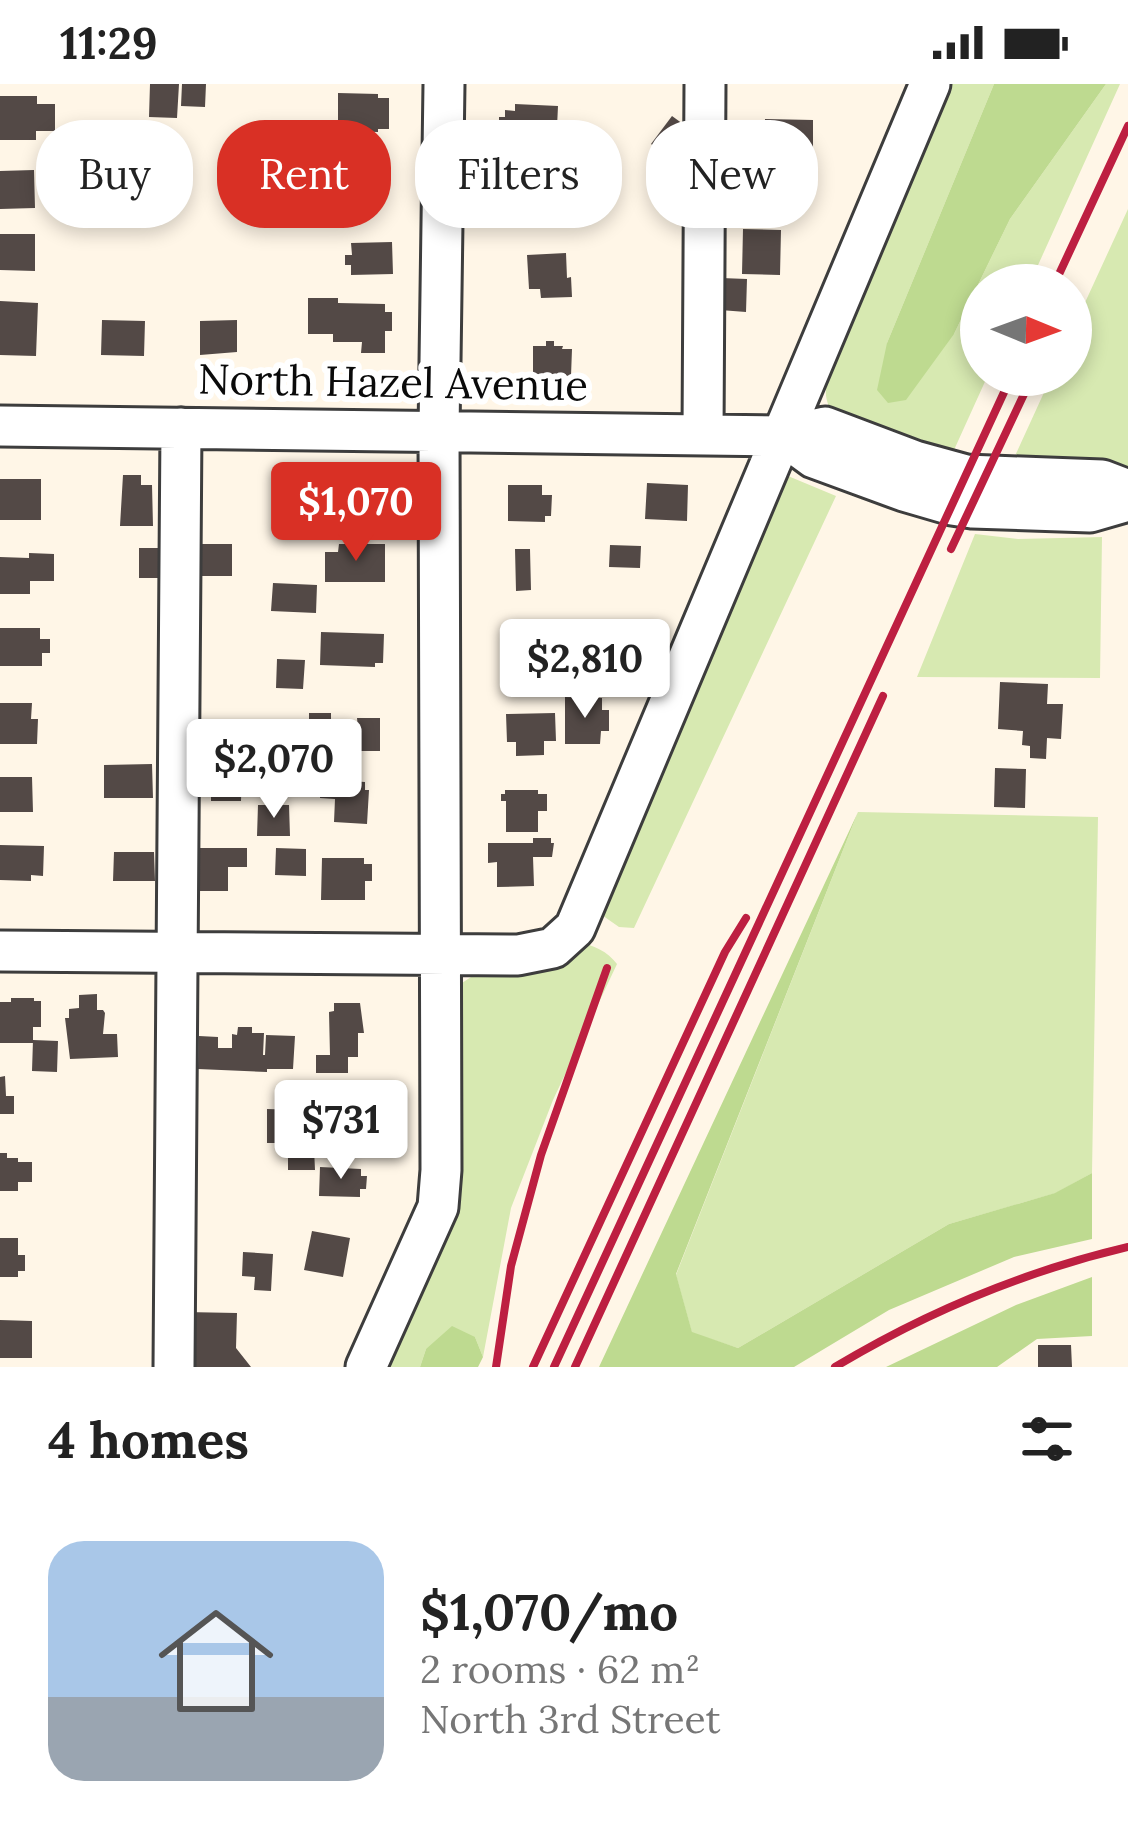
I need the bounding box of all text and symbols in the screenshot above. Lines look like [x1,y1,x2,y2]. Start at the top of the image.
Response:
text: 11:29 [60,14,158,71]
chip: Buy [36,120,193,228]
chip: Rent [217,120,391,228]
chip: Filters [415,120,622,228]
chip: New [646,120,818,228]
north arrow [960,264,1092,396]
map controls [960,264,1092,396]
street label: North Hazel Avenue [197,352,589,412]
pin: $1,070 [258,462,454,564]
text: $1,070 [298,476,414,526]
pin: $2,810 [487,619,683,721]
text: $2,810 [527,633,643,683]
pin: $2,070 [176,719,372,821]
text: $2,070 [214,733,334,783]
pin: $731 [270,1080,412,1182]
text: $731 [302,1094,380,1144]
icon: filters [1014,1406,1080,1472]
text: 4 homes [48,1407,249,1472]
text: $1,070/mo [420,1579,678,1644]
icon: home [144,1589,288,1733]
text: 2 rooms · 62 m² [420,1644,700,1694]
text: North 3rd Street [420,1694,721,1744]

